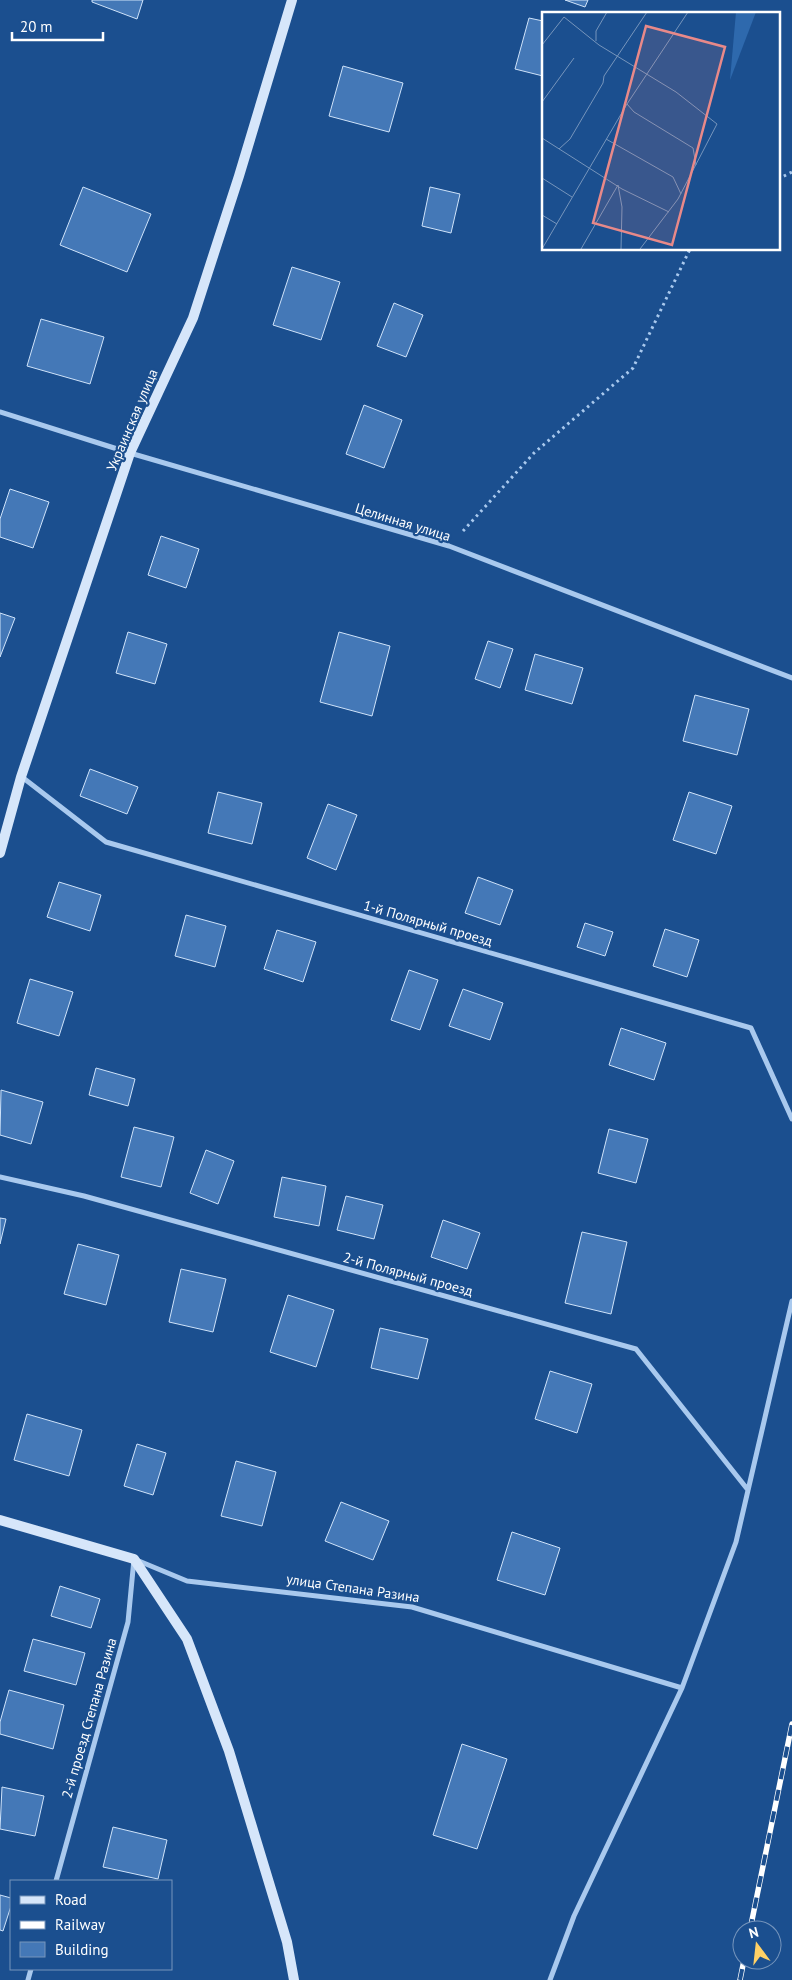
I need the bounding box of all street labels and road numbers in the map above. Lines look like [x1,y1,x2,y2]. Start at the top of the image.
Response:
street label: Украинская улица [102,366,162,474]
street label: Целинная улица [353,499,453,545]
street label: 1-й Полярный проезд [361,896,495,950]
street label: 2-й Полярный проезд [341,1248,475,1300]
street label: улица Степана Разина [285,1570,421,1606]
street label: 2-й проезд Степана Разина [57,1636,121,1800]

